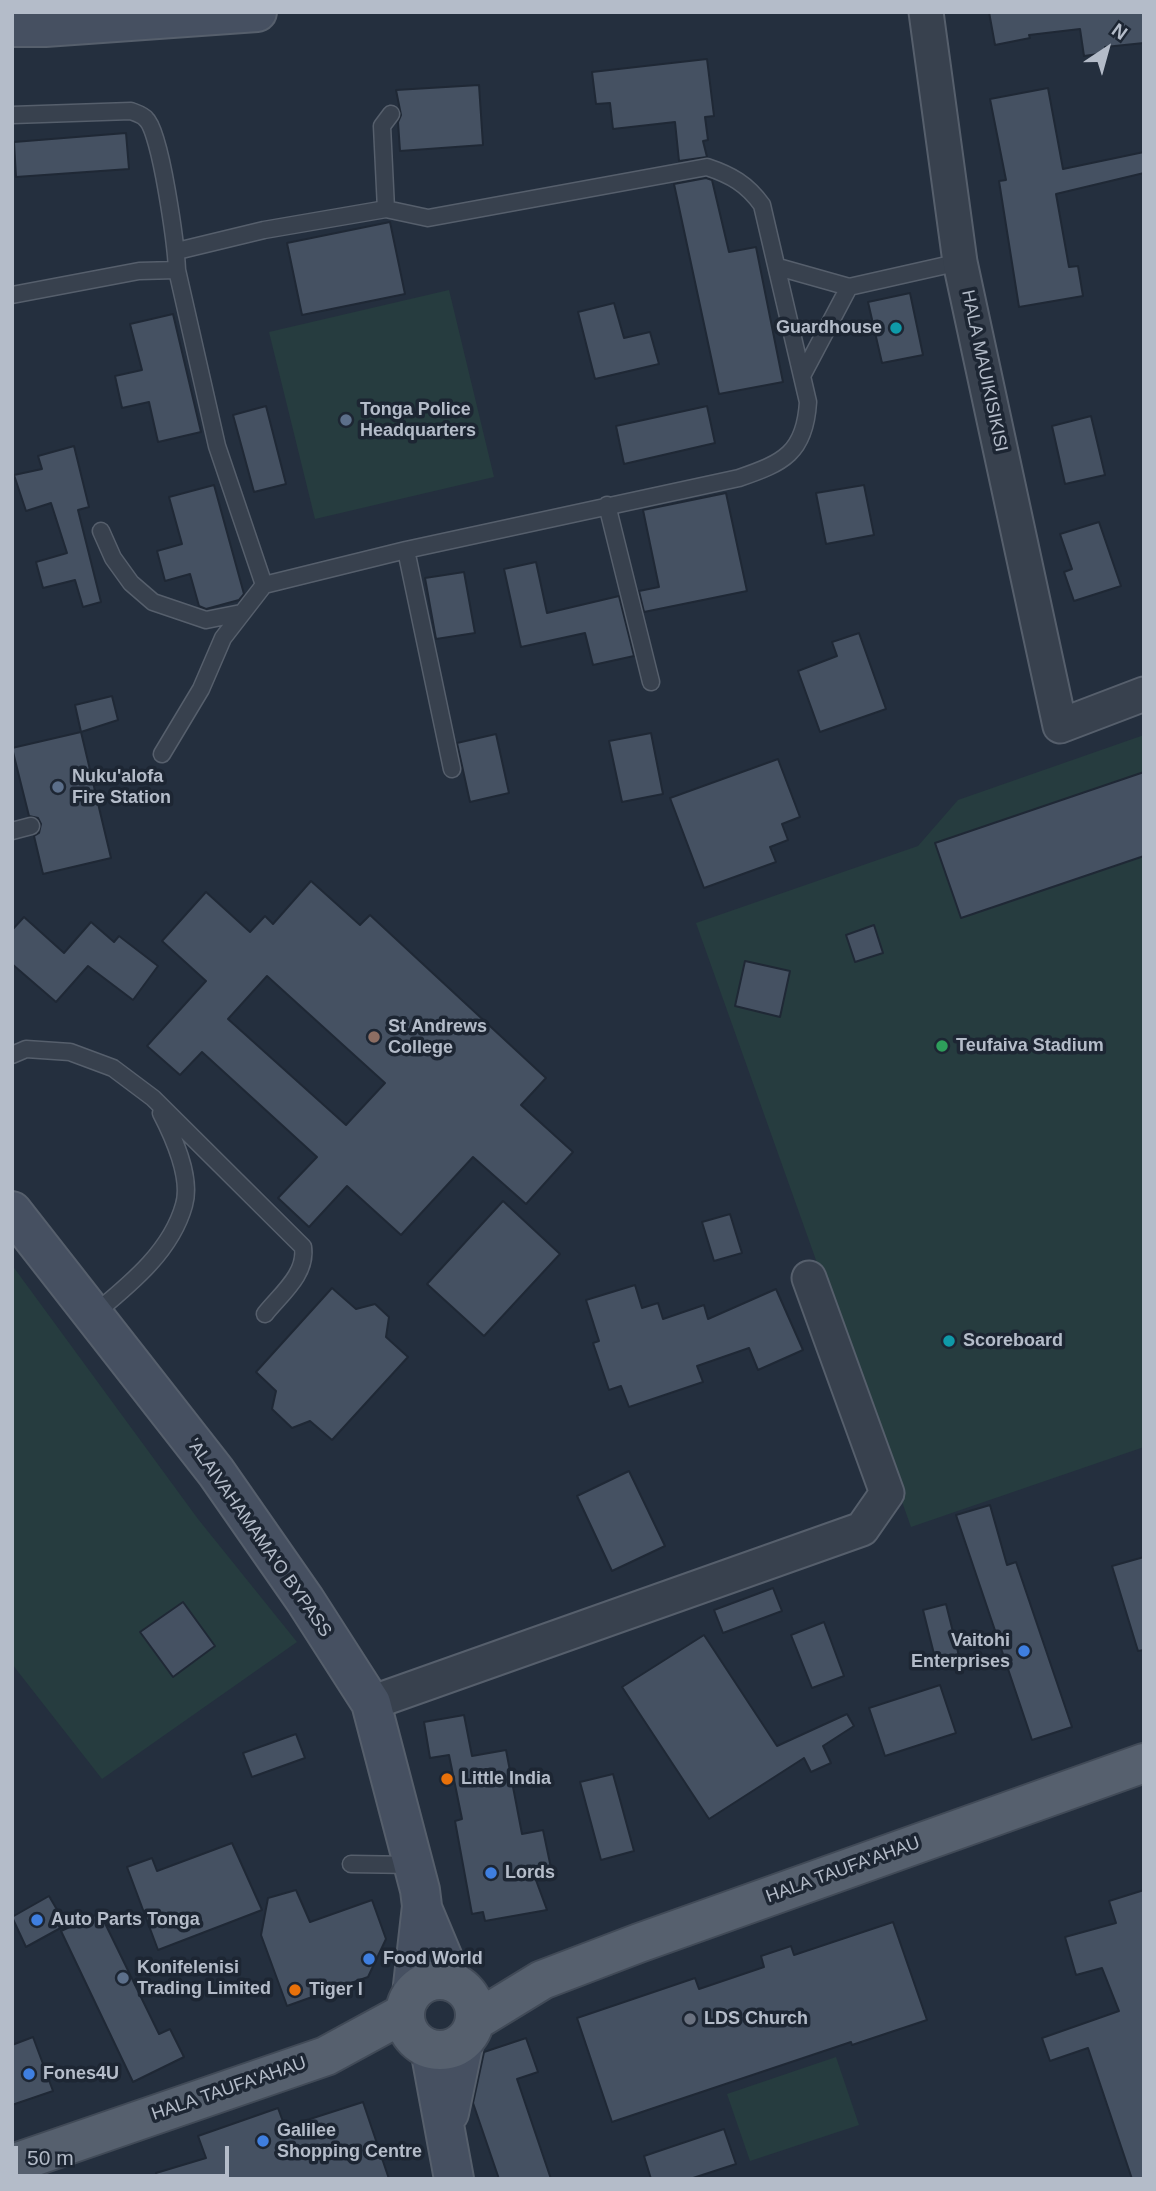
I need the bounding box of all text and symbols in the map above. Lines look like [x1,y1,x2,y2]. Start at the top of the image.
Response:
north arrow [1072,14,1142,84]
text: N [1108,19,1131,44]
street label: HALA MAUIKISIKISI [956,288,1012,454]
place label: Guardhouse [776,317,882,339]
marker: Guardhouse [888,320,904,336]
place label: Tonga Police Headquarters [360,399,476,442]
marker: Tonga Police Headquarters [338,412,354,428]
place label: Nuku'alofa Fire Station [72,766,171,808]
marker: Nuku'alofa Fire Station [50,779,66,795]
place label: St Andrews College [388,1016,487,1058]
marker: St Andrews College [366,1029,382,1045]
place label: Teufaiva Stadium [956,1035,1104,1057]
marker: Teufaiva Stadium [934,1038,950,1054]
place label: Scoreboard [963,1330,1063,1352]
marker: Scoreboard [941,1333,957,1349]
street label: 'ALAIVAHAMAMA'O BYPASS [182,1435,336,1641]
place label: Vaitohi Enterprises [911,1630,1010,1672]
marker: Vaitohi Enterprises [1016,1643,1032,1659]
place label: Little India [461,1768,551,1790]
marker: Little India [439,1771,455,1787]
street label: HALA TAUFA'AHAU [763,1832,923,1908]
place label: Lords [505,1862,555,1884]
marker: Lords [483,1865,499,1881]
place label: Auto Parts Tonga [51,1909,200,1931]
marker: Auto Parts Tonga [29,1912,45,1928]
place label: Food World [383,1948,483,1970]
marker: Food World [361,1951,377,1967]
place label: Konifelenisi Trading Limited [137,1957,271,2000]
marker: Konifelenisi Trading Limited [115,1970,131,1986]
place label: Tiger I [309,1979,363,2001]
marker: Tiger I [287,1982,303,1998]
place label: LDS Church [704,2008,808,2030]
marker: LDS Church [682,2011,698,2027]
street label: HALA TAUFA'AHAU [149,2052,309,2126]
place label: Fones4U [43,2063,119,2085]
marker: Fones4U [21,2066,37,2082]
place label: Galilee Shopping Centre [277,2120,422,2162]
scale bar [18,2132,233,2176]
marker: Galilee Shopping Centre [255,2133,271,2149]
text: 50 m [27,2146,74,2169]

